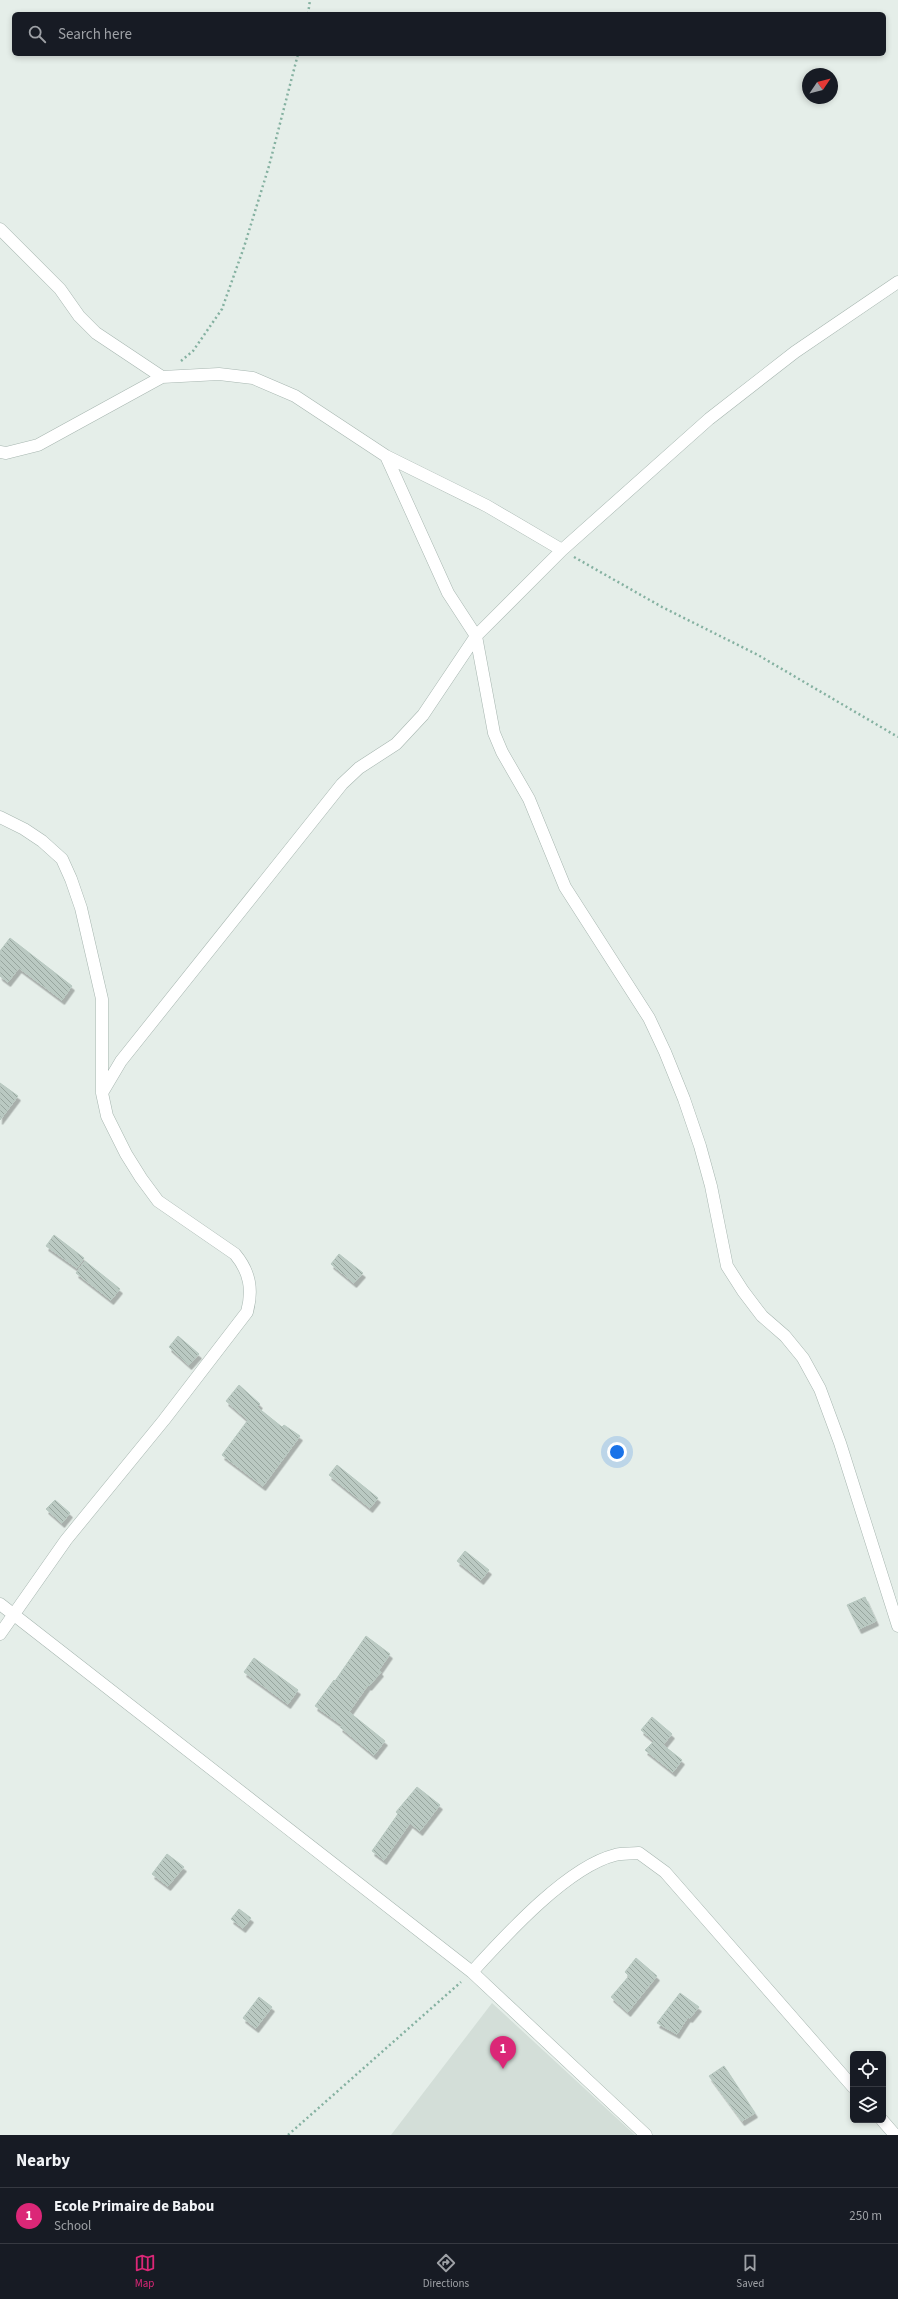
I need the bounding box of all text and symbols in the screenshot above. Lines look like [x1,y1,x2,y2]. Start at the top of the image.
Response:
search box [12,12,886,56]
icon: search [26,23,48,45]
text: Search here [58,24,132,45]
north arrow [802,68,838,104]
your location [607,1442,627,1462]
pin: 1 [490,2036,516,2069]
map controls [850,2051,886,2123]
button: locate [850,2051,886,2087]
button: layers [850,2087,886,2123]
text: Nearby [16,2149,70,2173]
text: Ecole Primaire de Babou [54,2196,214,2217]
text: 1 [26,2207,32,2225]
text: 250 m [849,2207,882,2225]
text: School [54,2217,91,2235]
tab: Map [134,2252,156,2291]
tab: Directions [423,2252,469,2291]
tab: Saved [736,2252,764,2291]

